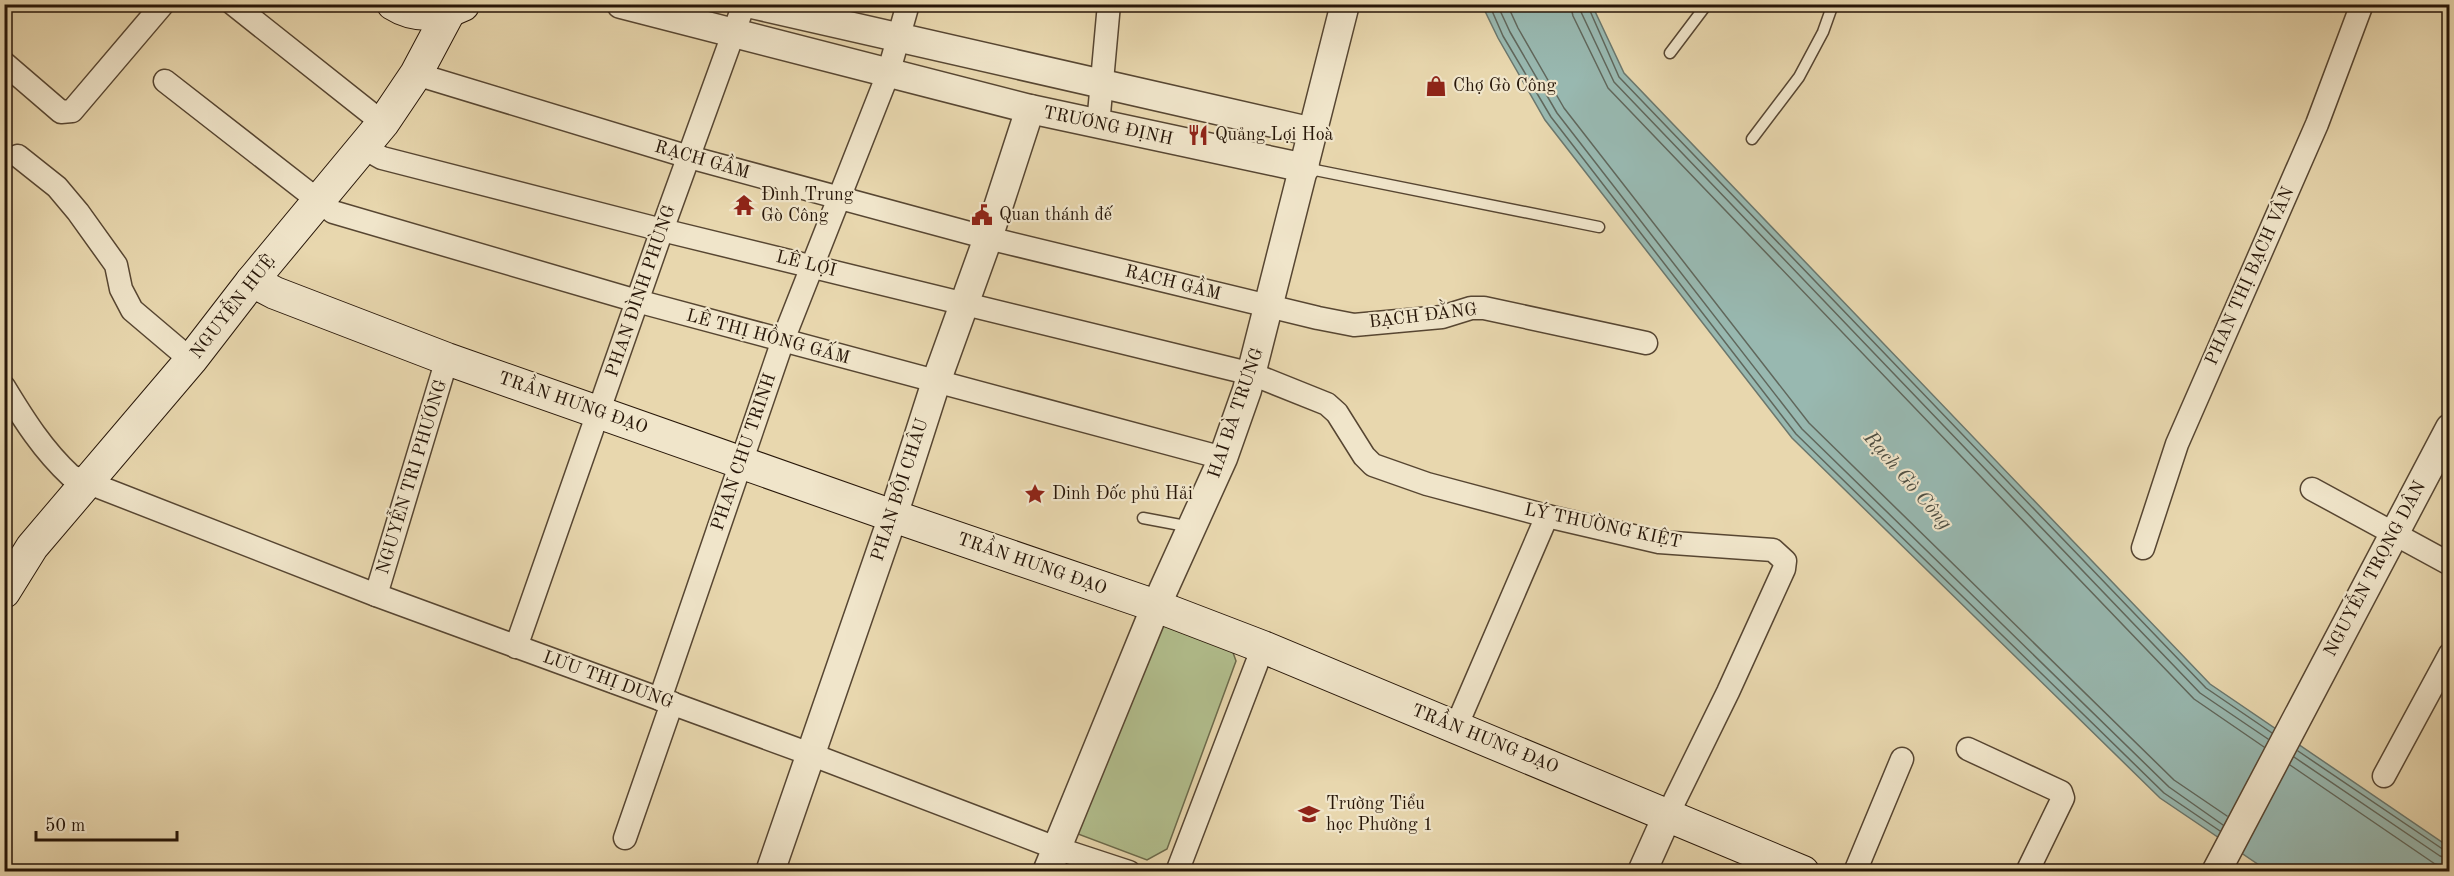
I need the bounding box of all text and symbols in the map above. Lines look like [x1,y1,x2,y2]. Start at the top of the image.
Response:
shop icon: Chợ Gò Công [1424,74,1448,98]
place label: Chợ Gò Công [1453,77,1556,95]
street label: TRƯƠNG ĐỊNH [1042,102,1175,149]
restaurant icon: Quảng Lợi Hoà [1186,123,1210,147]
place label: Quảng Lợi Hoà [1215,126,1334,144]
street label: RẠCH GẦM [652,131,754,182]
street label: PHAN THỊ BẠCH VÂN [2199,182,2298,368]
place label: Đình Trung Gò Công [761,186,854,225]
temple icon: Đình Trung Gò Công [732,193,756,217]
street label: PHAN ĐÌNH PHÙNG [598,201,679,379]
public building icon: Quan thánh đế [970,203,994,227]
place label: Quan thánh đế [999,205,1114,224]
street label: LÊ LỢI [774,244,839,280]
street label: NGUYỄN HUỆ [182,248,279,362]
street label: RẠCH GẦM [1123,256,1225,304]
street label: BẠCH ĐẰNG [1367,293,1478,332]
street label: LÊ THỊ HỒNG GẤM [684,299,854,368]
street label: HAI BÀ TRƯNG [1201,344,1267,480]
street label: TRẦN HƯNG ĐẠO [496,362,652,437]
street label: PHAN CHU TRINH [709,371,779,533]
street label: NGUYỄN TRI PHƯƠNG [367,375,450,577]
street label: PHAN BỘI CHÂU [865,415,932,564]
water label: Rạch Gò Công [1859,427,1955,534]
street label: NGUYỄN TRỌNG DÂN [2315,475,2429,660]
place icon: Dinh Đốc phủ Hải [1023,482,1047,506]
place label: Dinh Đốc phủ Hải [1052,484,1193,503]
street label: LÝ THƯỜNG KIỆT [1523,496,1684,551]
street label: TRẦN HƯNG ĐẠO [955,523,1111,598]
street label: LƯU THỊ DUNG [540,646,676,712]
street label: TRẦN HƯNG ĐẠO [1409,695,1564,777]
place label: Trường Tiểu học Phường 1 [1326,793,1433,834]
school or university icon: Trường Tiểu học Phường 1 [1297,802,1321,826]
scale bar [36,804,177,842]
text: 50 m [45,817,85,835]

